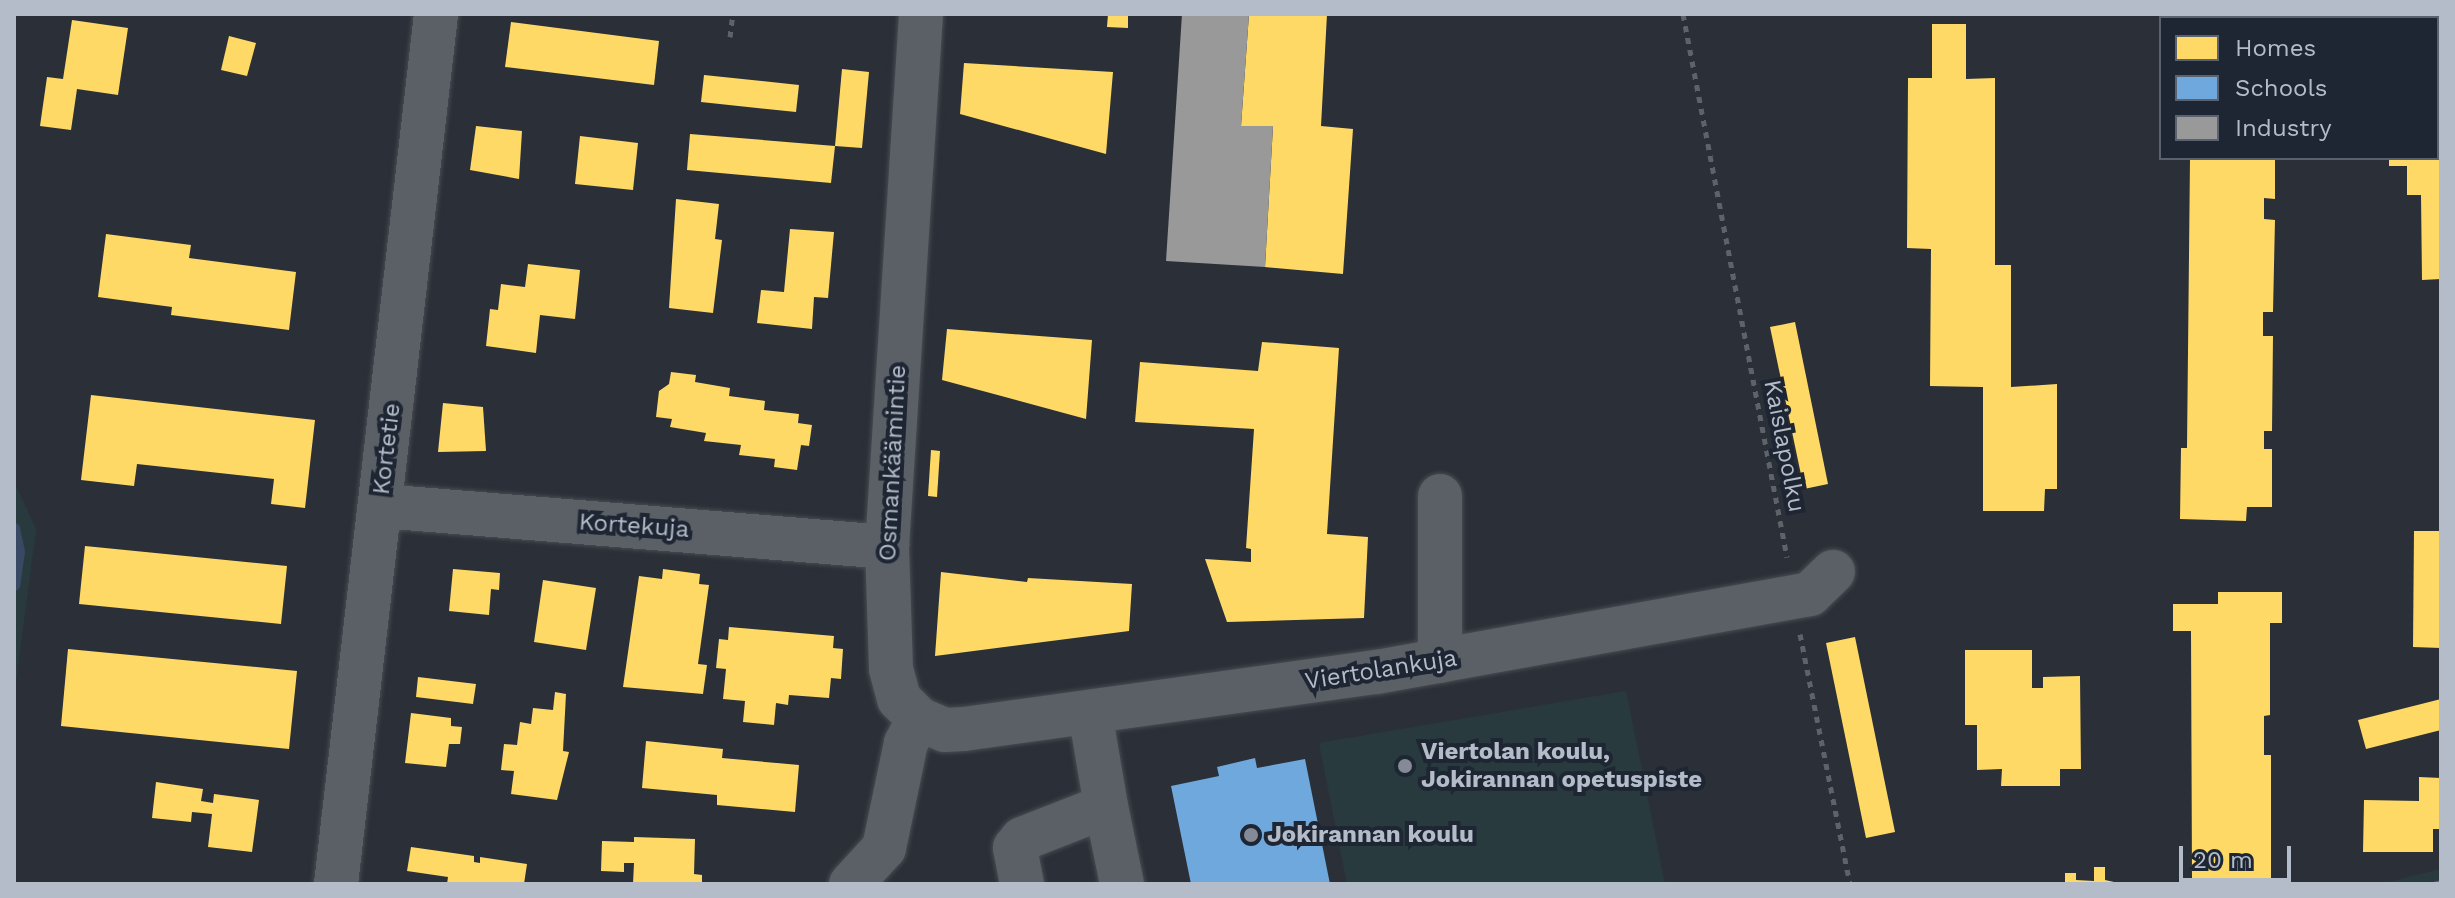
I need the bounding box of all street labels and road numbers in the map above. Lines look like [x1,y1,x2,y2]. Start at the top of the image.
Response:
street label: Osmankäämintie [873,364,913,562]
street label: Kaislapolku [1757,377,1811,515]
street label: Kortetie [367,402,407,496]
street label: Kortekuja [578,508,690,544]
street label: Viertolankuja [1303,644,1459,696]

